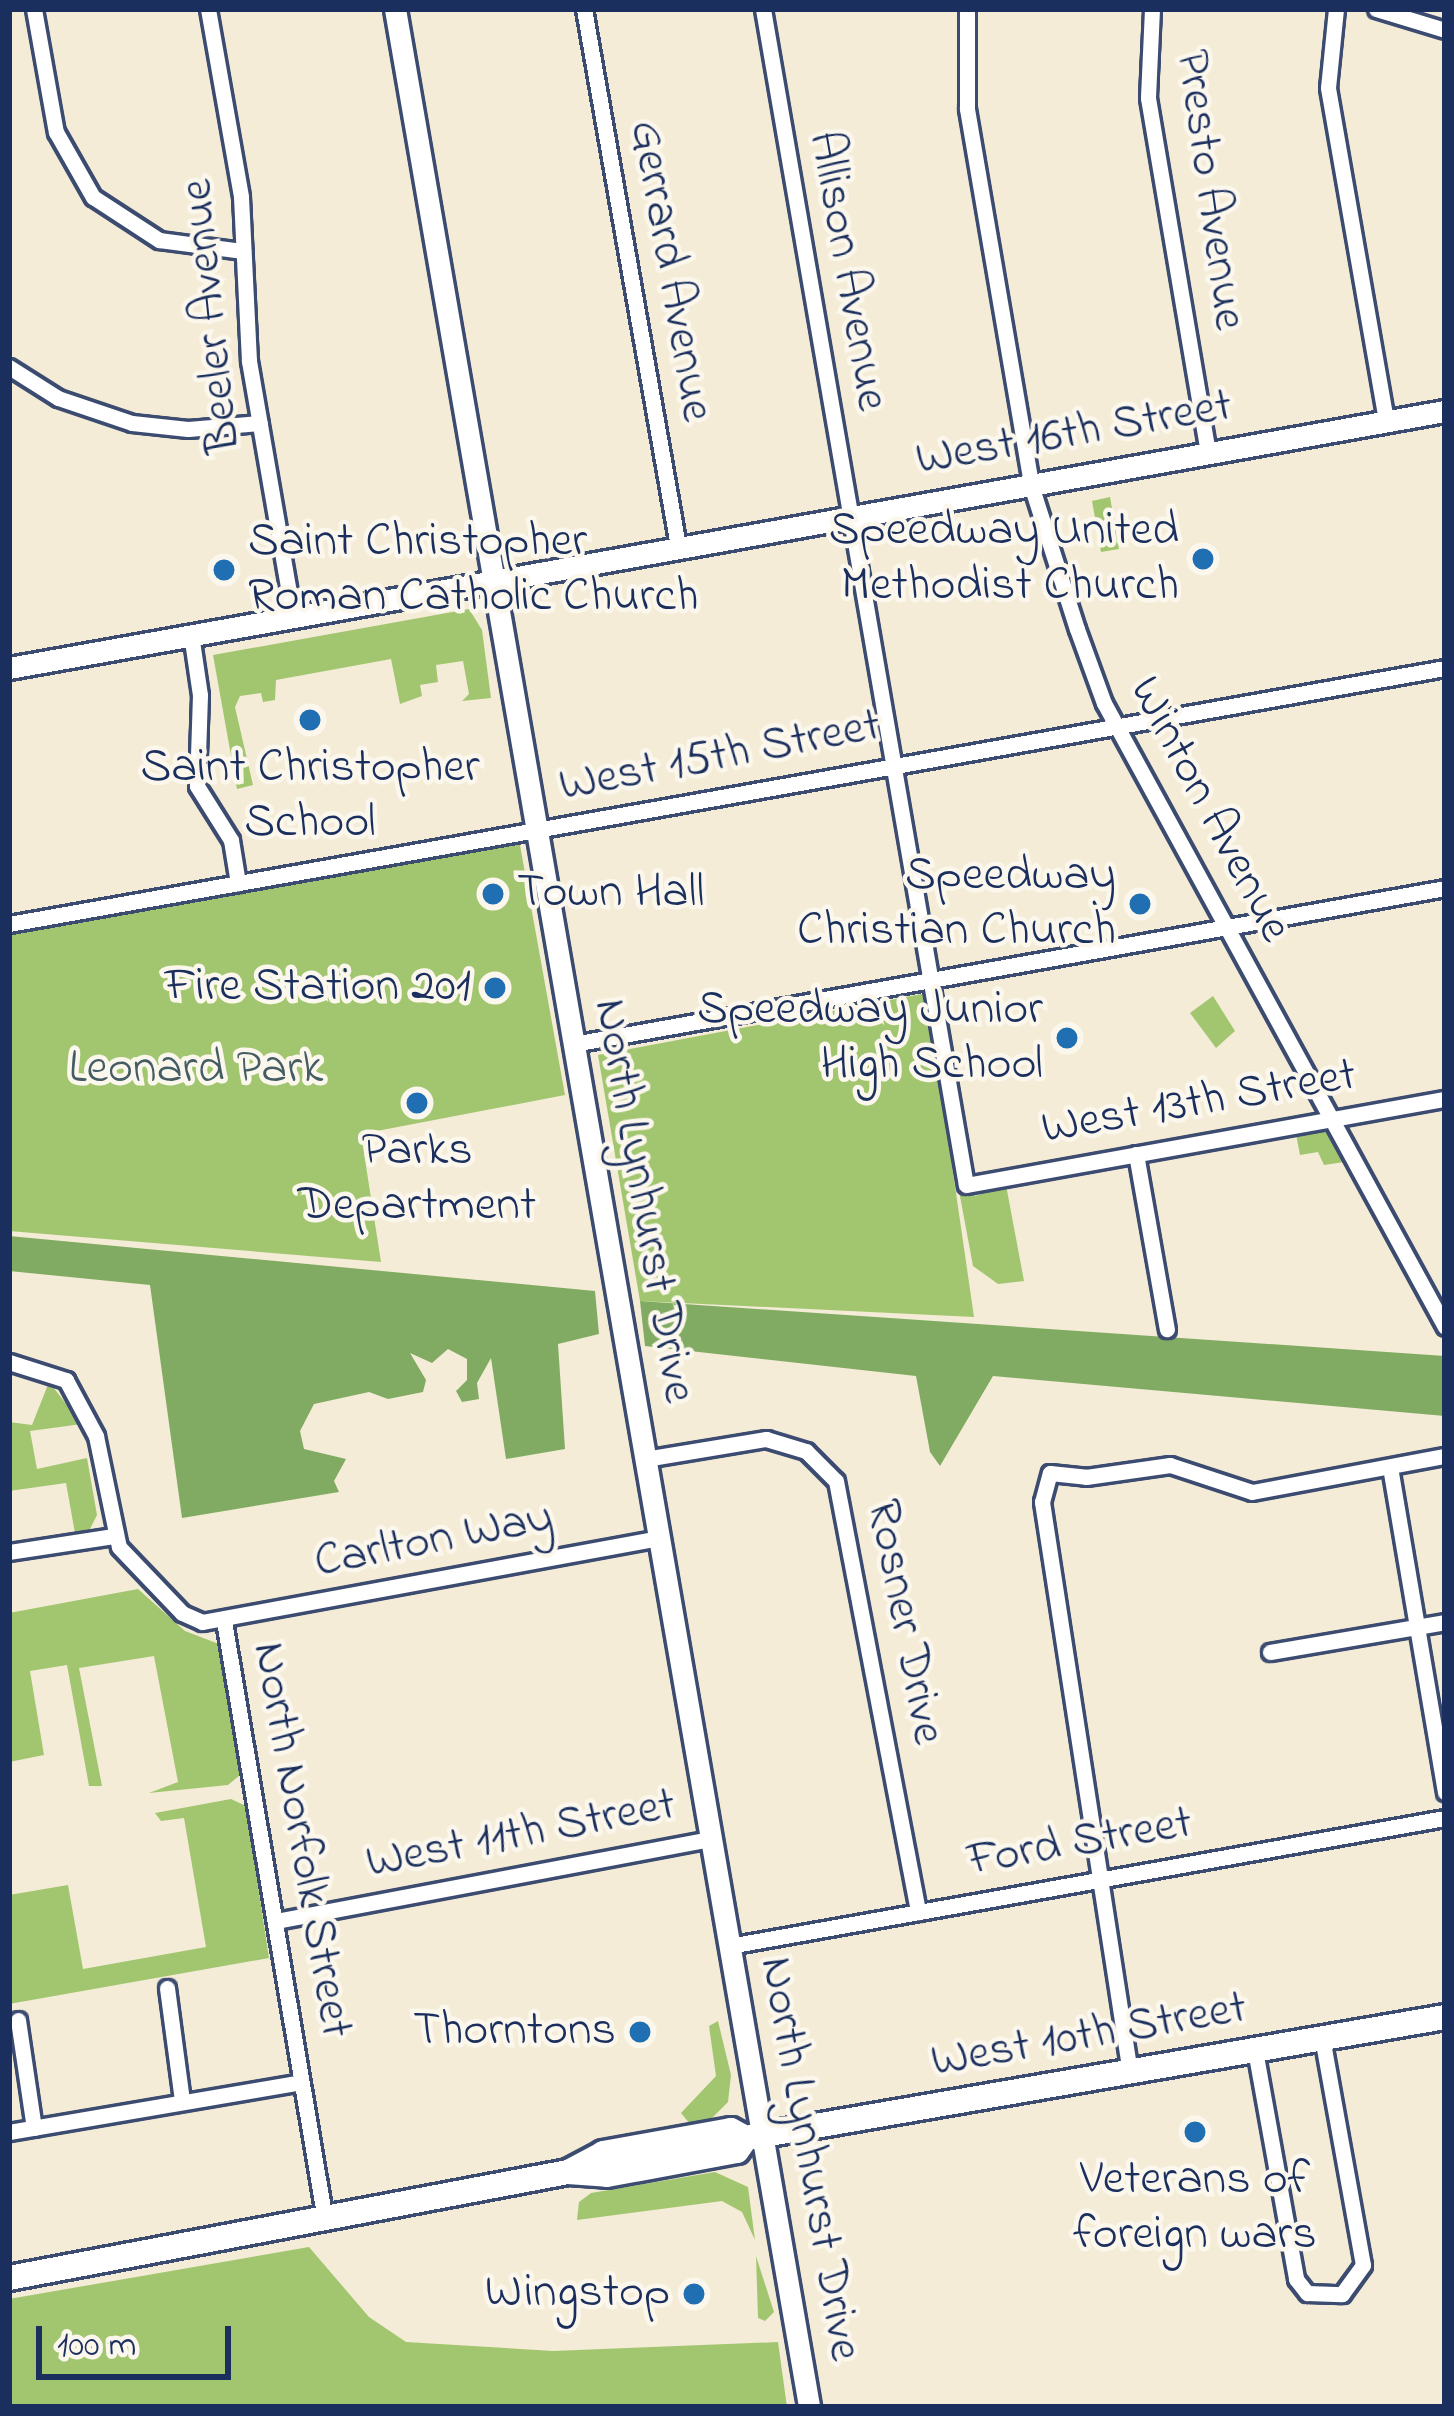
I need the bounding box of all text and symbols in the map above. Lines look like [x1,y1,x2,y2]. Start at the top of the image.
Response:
street label: Presto Avenue [1161,46,1257,334]
street label: Gerrard Avenue [615,116,725,426]
street label: Allison Avenue [794,127,900,415]
street label: Beeler Avenue [169,176,255,456]
street label: West 16th Street [912,378,1236,490]
place label: Speedway United Methodist Church [829,502,1179,615]
place label: Saint Christopher Roman Catholic Church [248,513,699,626]
marker: Speedway United Methodist Church [1190,546,1216,572]
marker: Saint Christopher Roman Catholic Church [211,557,237,583]
street label: Winton Avenue [1115,667,1303,953]
street label: West 15th Street [555,698,885,816]
marker: Saint Christopher School [297,707,323,733]
place label: Saint Christopher School [140,739,480,852]
place label: Speedway Christian Church [797,847,1116,960]
place label: Town Hall [517,865,705,923]
marker: Town Hall [480,881,506,907]
marker: Speedway Christian Church [1127,891,1153,917]
place label: Fire Station 201 [165,959,471,1017]
marker: Fire Station 201 [482,975,508,1001]
place label: Speedway Junior High School [697,981,1043,1094]
street label: North Lynhurst Drive [579,995,707,1407]
marker: Speedway Junior High School [1054,1025,1080,1051]
park label: Leonard Park [69,1041,323,1099]
street label: West 13th Street [1037,1047,1361,1159]
marker: Parks Department [404,1090,430,1116]
place label: Parks Department [298,1122,536,1235]
street label: Carlton Way [310,1490,558,1592]
street label: Rosner Drive [852,1495,956,1749]
street label: North Norfolk Street [238,1638,364,2042]
street label: West 11th Street [362,1777,680,1893]
street label: Ford Street [963,1795,1197,1891]
street label: North Lynhurst Drive [745,1953,873,2365]
street label: West 10th Street [927,1980,1251,2092]
place label: Thorntons [413,2003,616,2061]
marker: Thorntons [627,2019,653,2045]
marker: Veterans of foreign wars [1182,2119,1208,2145]
place label: Veterans of foreign wars [1073,2151,1317,2264]
place label: Wingstop [485,2265,670,2323]
marker: Wingstop [681,2281,707,2307]
scale bar [42,2302,237,2376]
text: 100 m [57,2320,137,2373]

